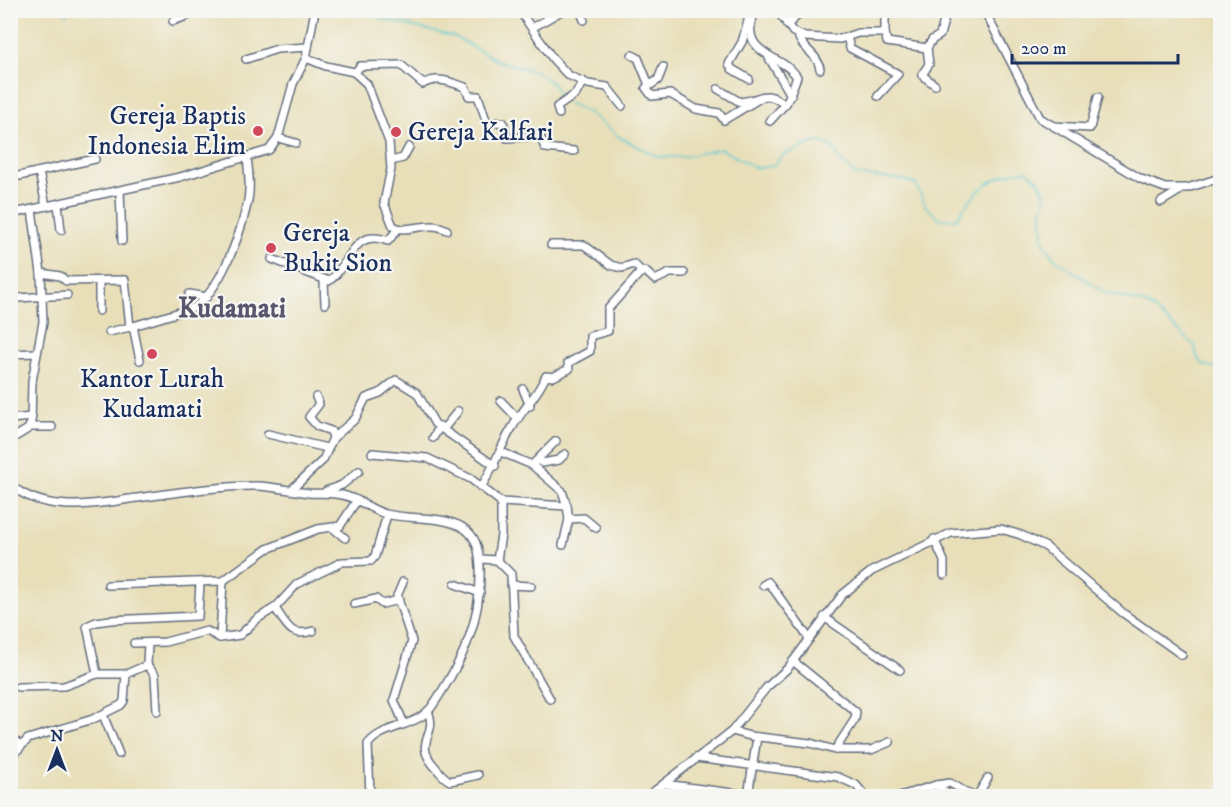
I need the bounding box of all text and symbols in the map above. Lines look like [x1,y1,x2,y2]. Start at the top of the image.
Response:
scale bar [1012,27,1178,65]
text: 200 m [1021,38,1067,60]
place label: Gereja Baptis Indonesia Elim [87,100,246,163]
place label: Gereja Kalfari [408,116,553,149]
marker: Gereja Baptis Indonesia Elim [251,124,265,138]
marker: Gereja Kalfari [389,125,403,139]
place label: Gereja Bukit Sion [283,217,392,280]
marker: Gereja Bukit Sion [264,241,278,255]
district label: Kudamati [178,291,286,326]
marker: Kantor Lurah Kudamati [145,347,159,361]
place label: Kantor Lurah Kudamati [80,363,225,426]
north arrow [27,720,87,780]
text: N [50,726,64,746]

